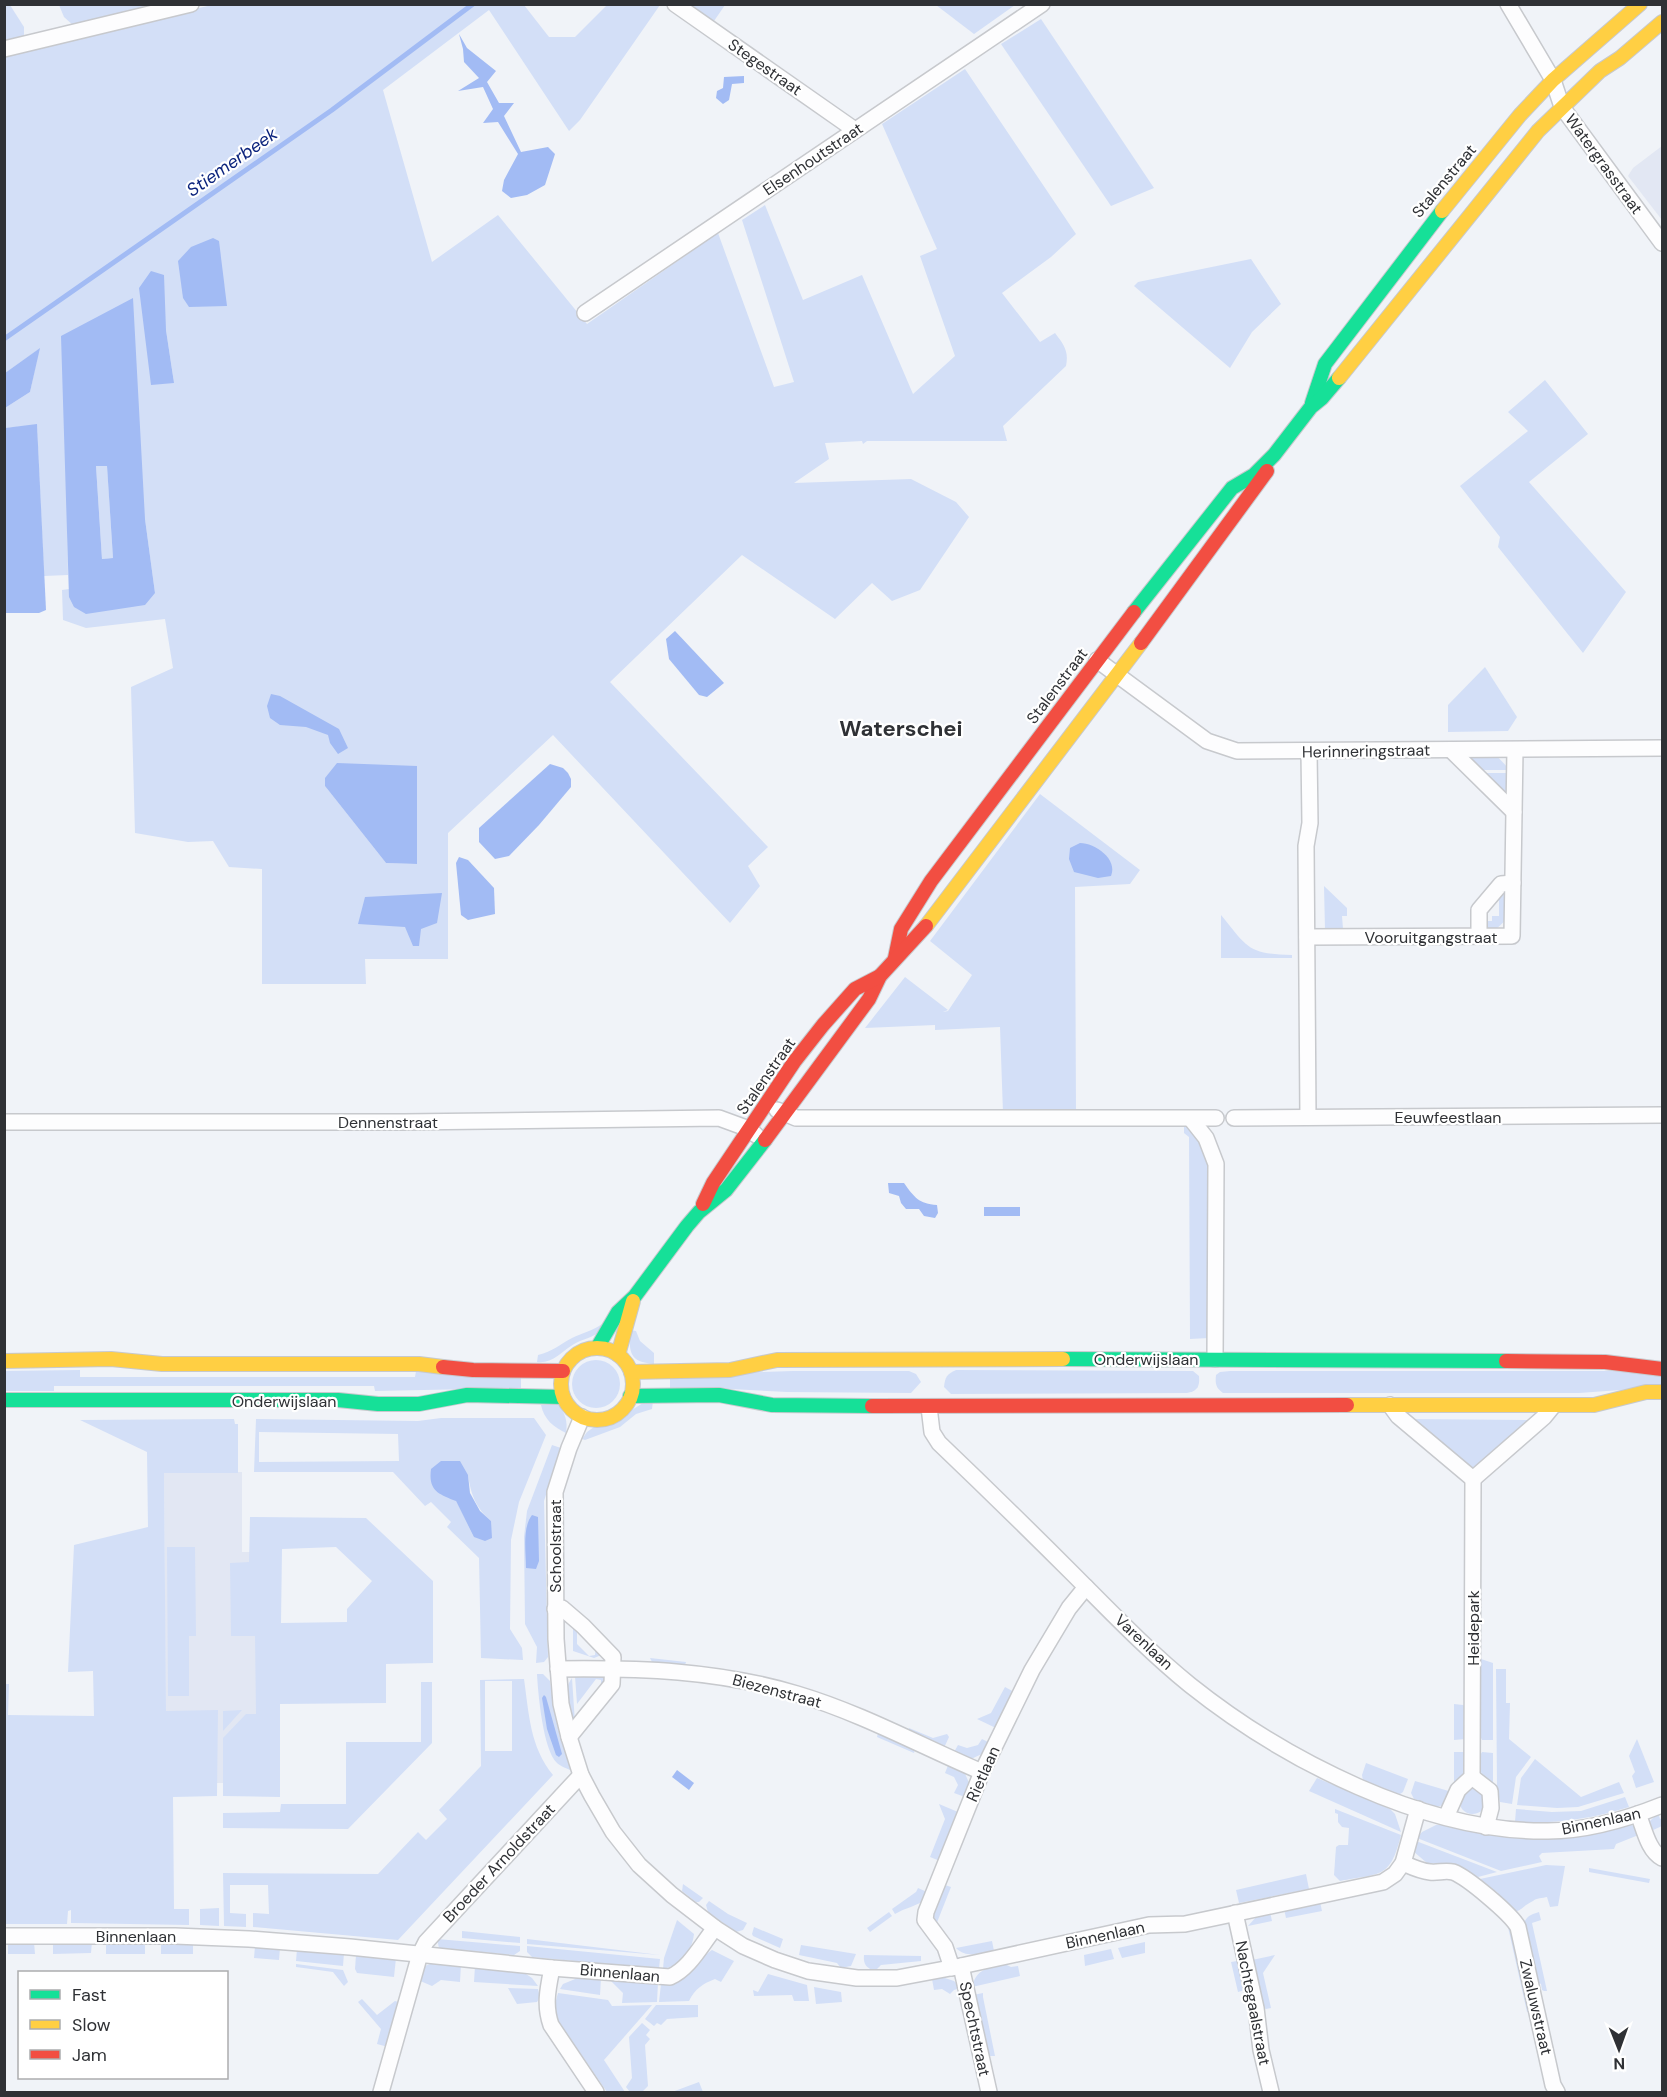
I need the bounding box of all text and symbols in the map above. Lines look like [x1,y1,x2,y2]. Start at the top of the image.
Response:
street label: Stegestraat [724,34,806,100]
street label: Watergrasstraat [1561,110,1647,218]
street label: Elsenhoutstraat [759,118,867,200]
water label: Stiemerbeek [182,121,283,202]
street label: Stalenstraat [1407,140,1481,222]
street label: Stalenstraat [1022,644,1092,728]
district label: Waterschei [839,714,963,743]
street label: Herinneringstraat [1302,739,1430,763]
street label: Vooruitgangstraat [1365,927,1497,948]
street label: Stalenstraat [732,1033,800,1119]
street label: Eeuwfeestlaan [1395,1107,1501,1128]
street label: Dennenstraat [338,1112,438,1133]
street label: Onderwijslaan [1094,1349,1198,1370]
street label: Onderwijslaan [232,1391,336,1412]
street label: Schoolstraat [545,1499,566,1593]
street label: Heidepark [1463,1590,1484,1666]
street label: Varenlaan [1110,1610,1178,1674]
street label: Biezenstraat [730,1669,824,1713]
street label: Rietlaan [961,1743,1005,1805]
street label: Broeder Arnoldstraat [438,1799,560,1927]
street label: Binnenlaan [1560,1802,1642,1840]
street label: Binnenlaan [1064,1916,1146,1954]
street label: Binnenlaan [96,1926,176,1947]
street label: Nachtegaalstraat [1231,1939,1275,2067]
street label: Zwaluwstraat [1515,1957,1557,2057]
street label: Binnenlaan [579,1959,661,1987]
legend [18,1971,228,2079]
street label: Spechtstraat [955,1980,995,2078]
text: Fast [72,1983,107,2007]
text: Slow [72,2013,111,2037]
north arrow [1589,2019,1649,2079]
text: Jam [72,2043,107,2067]
text: N [1613,2053,1625,2074]

